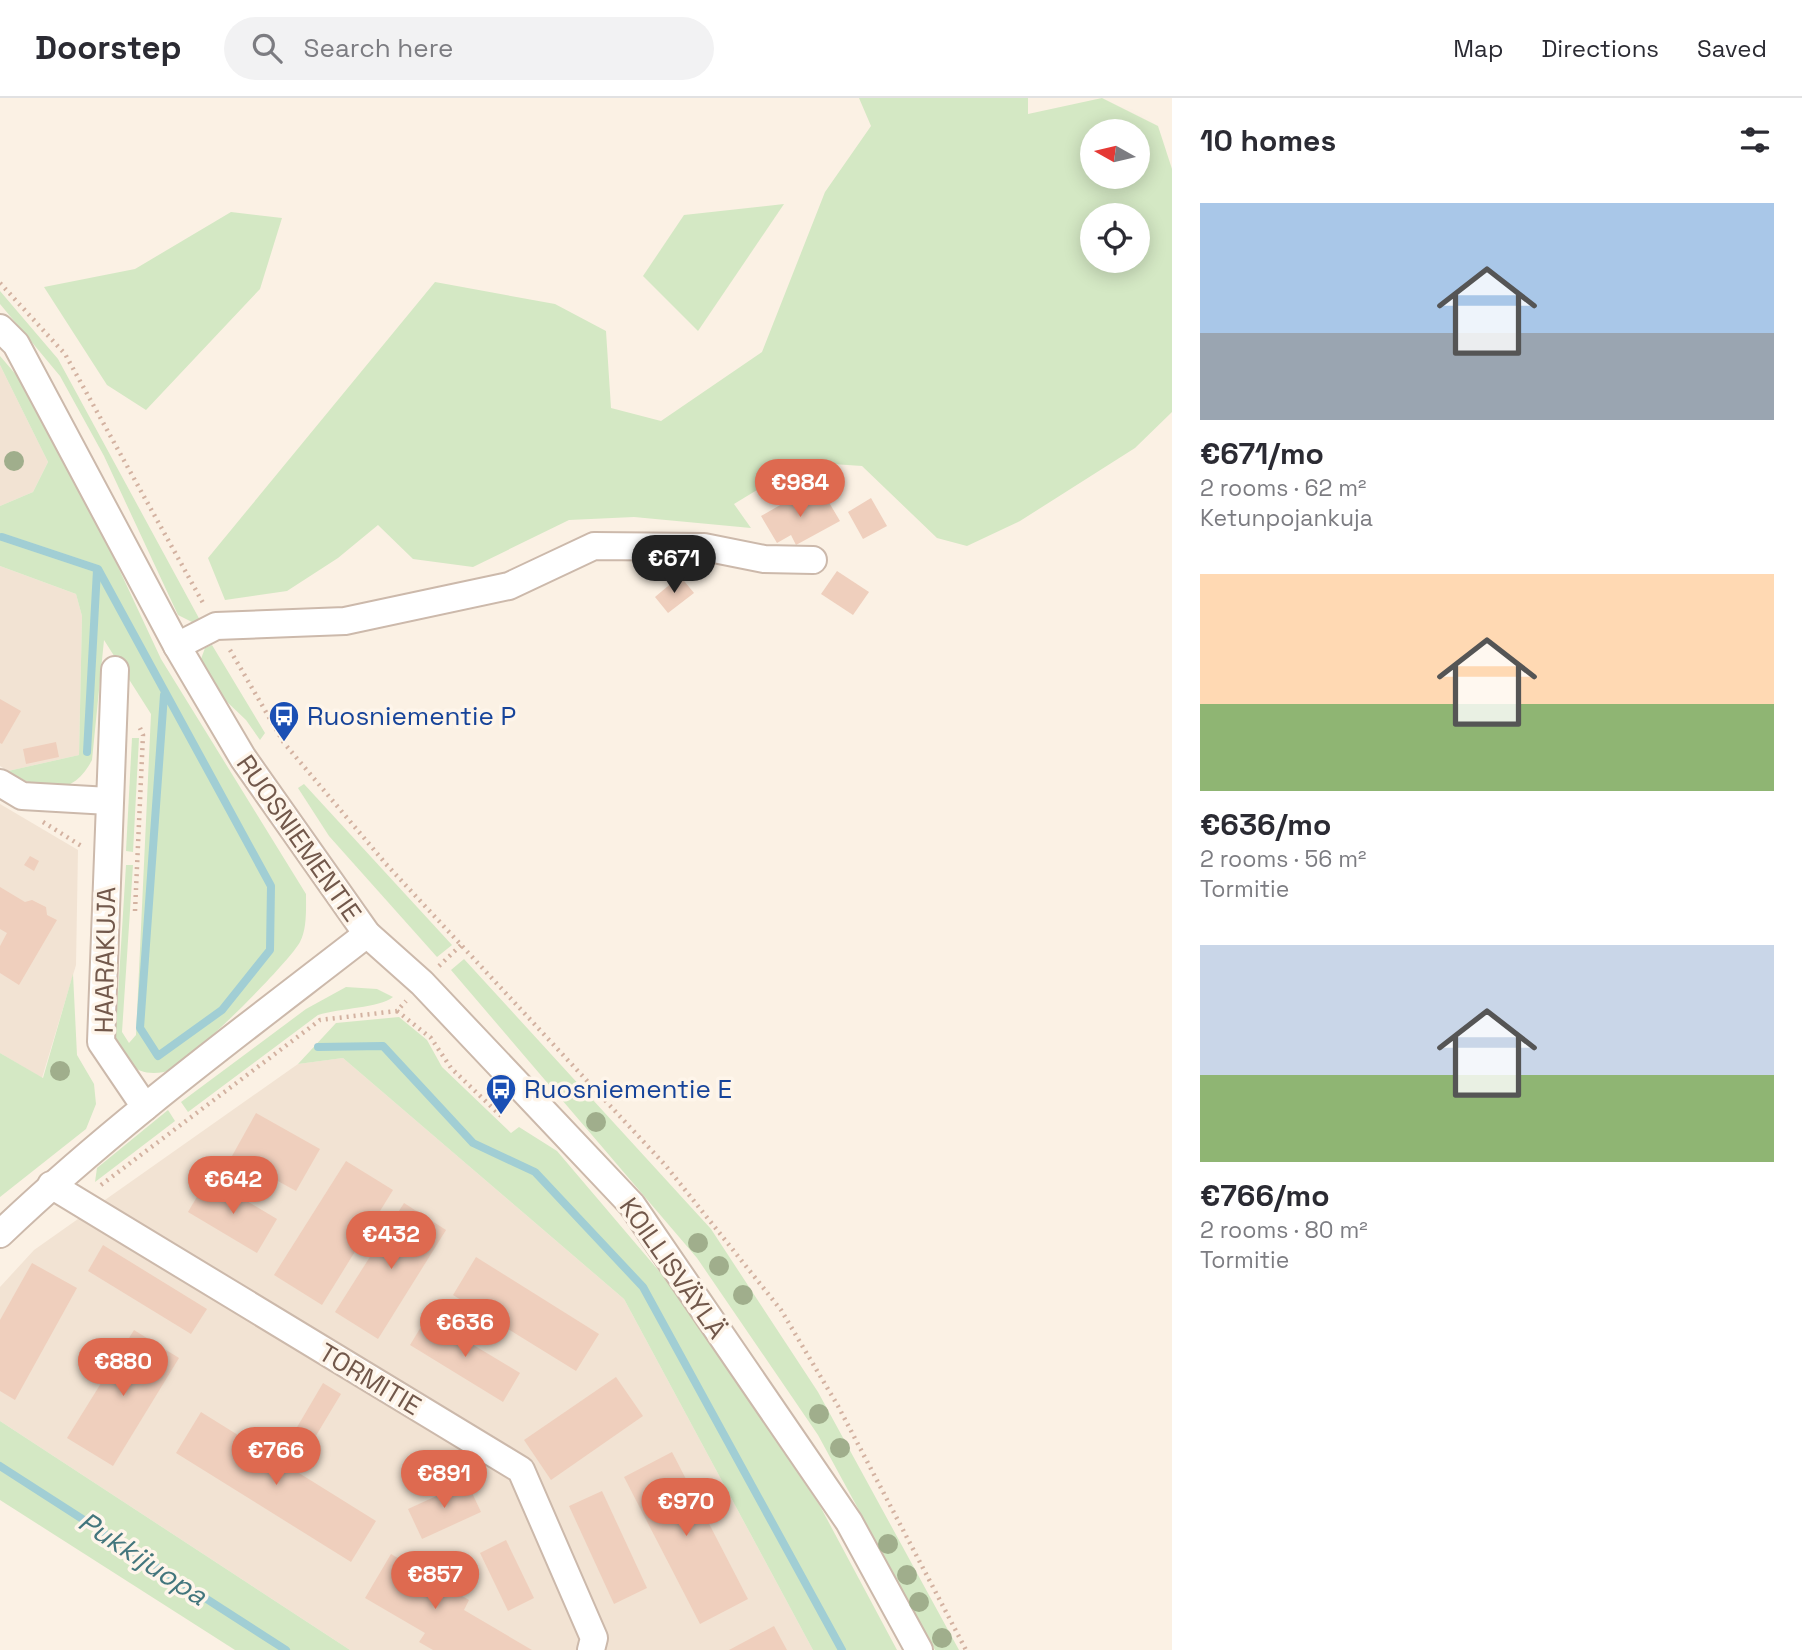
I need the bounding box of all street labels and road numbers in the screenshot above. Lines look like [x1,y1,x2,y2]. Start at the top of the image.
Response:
street label: RUOSNIEMENTIE [229,748,369,928]
street label: HAARAKUJA [87,886,123,1034]
street label: KOILLISVÄYLÄ [612,1191,734,1345]
street label: TORMITIE [313,1335,427,1423]

